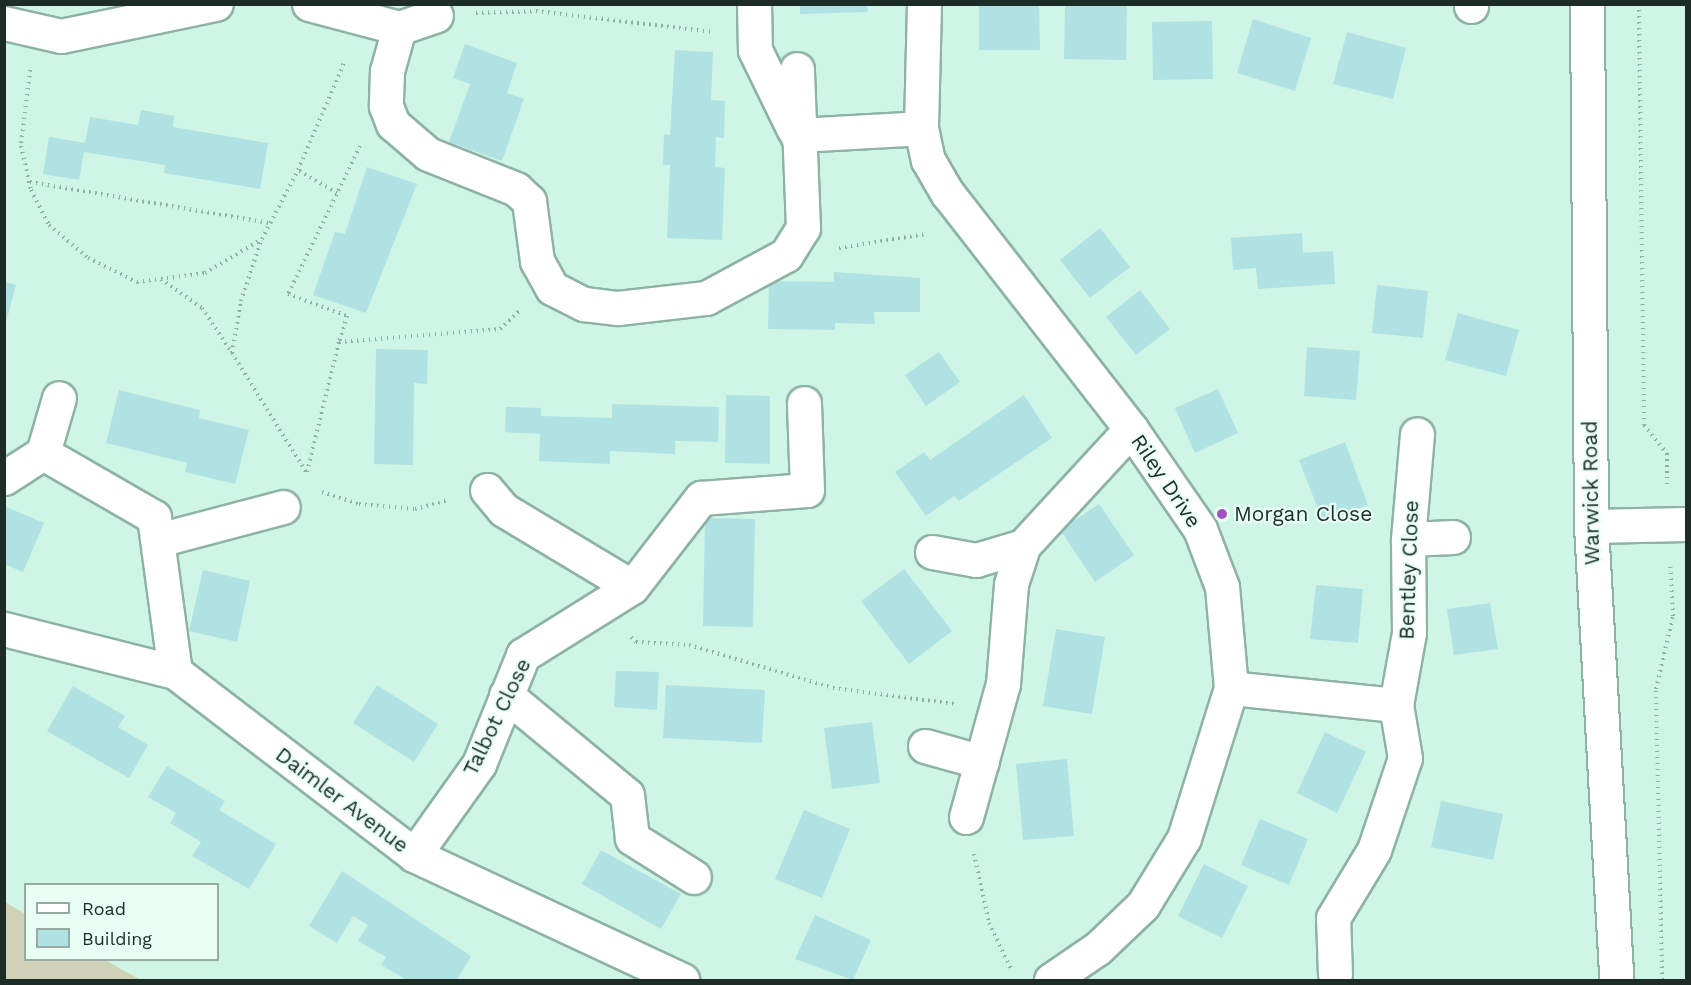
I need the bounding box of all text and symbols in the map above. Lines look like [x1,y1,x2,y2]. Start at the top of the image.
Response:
street label: Warwick Road [1577,420,1605,566]
street label: Riley Drive [1125,429,1207,533]
street label: Bentley Close [1394,500,1424,640]
place label: Morgan Close [1234,501,1372,527]
marker: Morgan Close [1215,507,1229,521]
street label: Talbot Close [458,654,536,780]
street label: Daimler Avenue [270,741,414,859]
legend [24,883,219,961]
text: Road [82,898,126,919]
text: Building [82,928,152,949]

